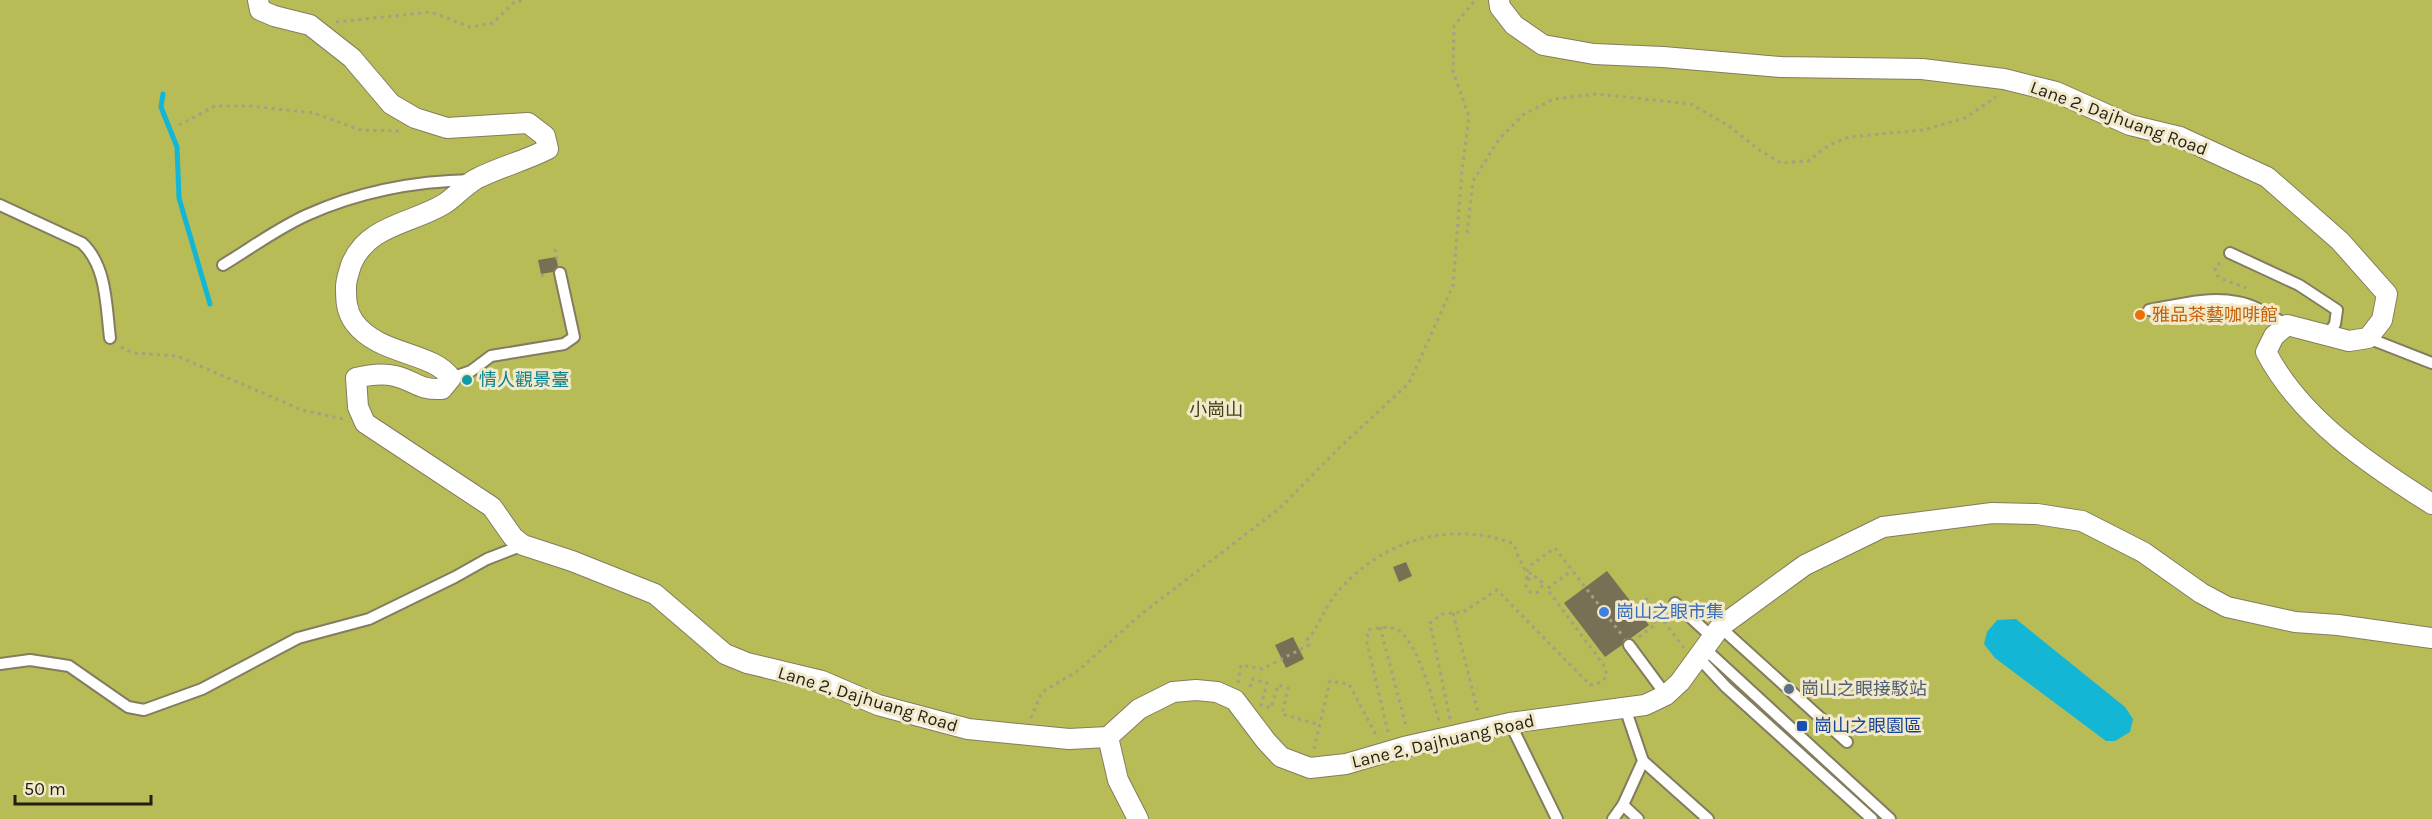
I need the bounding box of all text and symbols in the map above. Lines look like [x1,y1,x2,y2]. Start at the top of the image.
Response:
street label: Lane 2, Dajhuang Road [2027,76,2211,160]
place label: 雅品茶藝咖啡館 [2152,304,2278,326]
marker: 雅品茶藝咖啡館 [2133,308,2147,322]
place label: 情人觀景臺 [479,369,569,391]
marker: 情人觀景臺 [460,373,474,387]
park label: 小崗山 [1189,399,1243,421]
place label: 崗山之眼市集 [1616,601,1724,623]
marker: 崗山之眼市集 [1597,605,1611,619]
street label: Lane 2, Dajhuang Road [775,661,961,737]
place label: 崗山之眼接駁站 [1801,678,1927,700]
marker: 崗山之眼接駁站 [1782,682,1796,696]
street label: Lane 2, Dajhuang Road [1349,709,1537,773]
place label: 崗山之眼園區 [1814,715,1922,737]
marker: 崗山之眼園區 [1795,719,1809,733]
scale bar [15,768,152,806]
text: 50 m [24,778,66,800]

